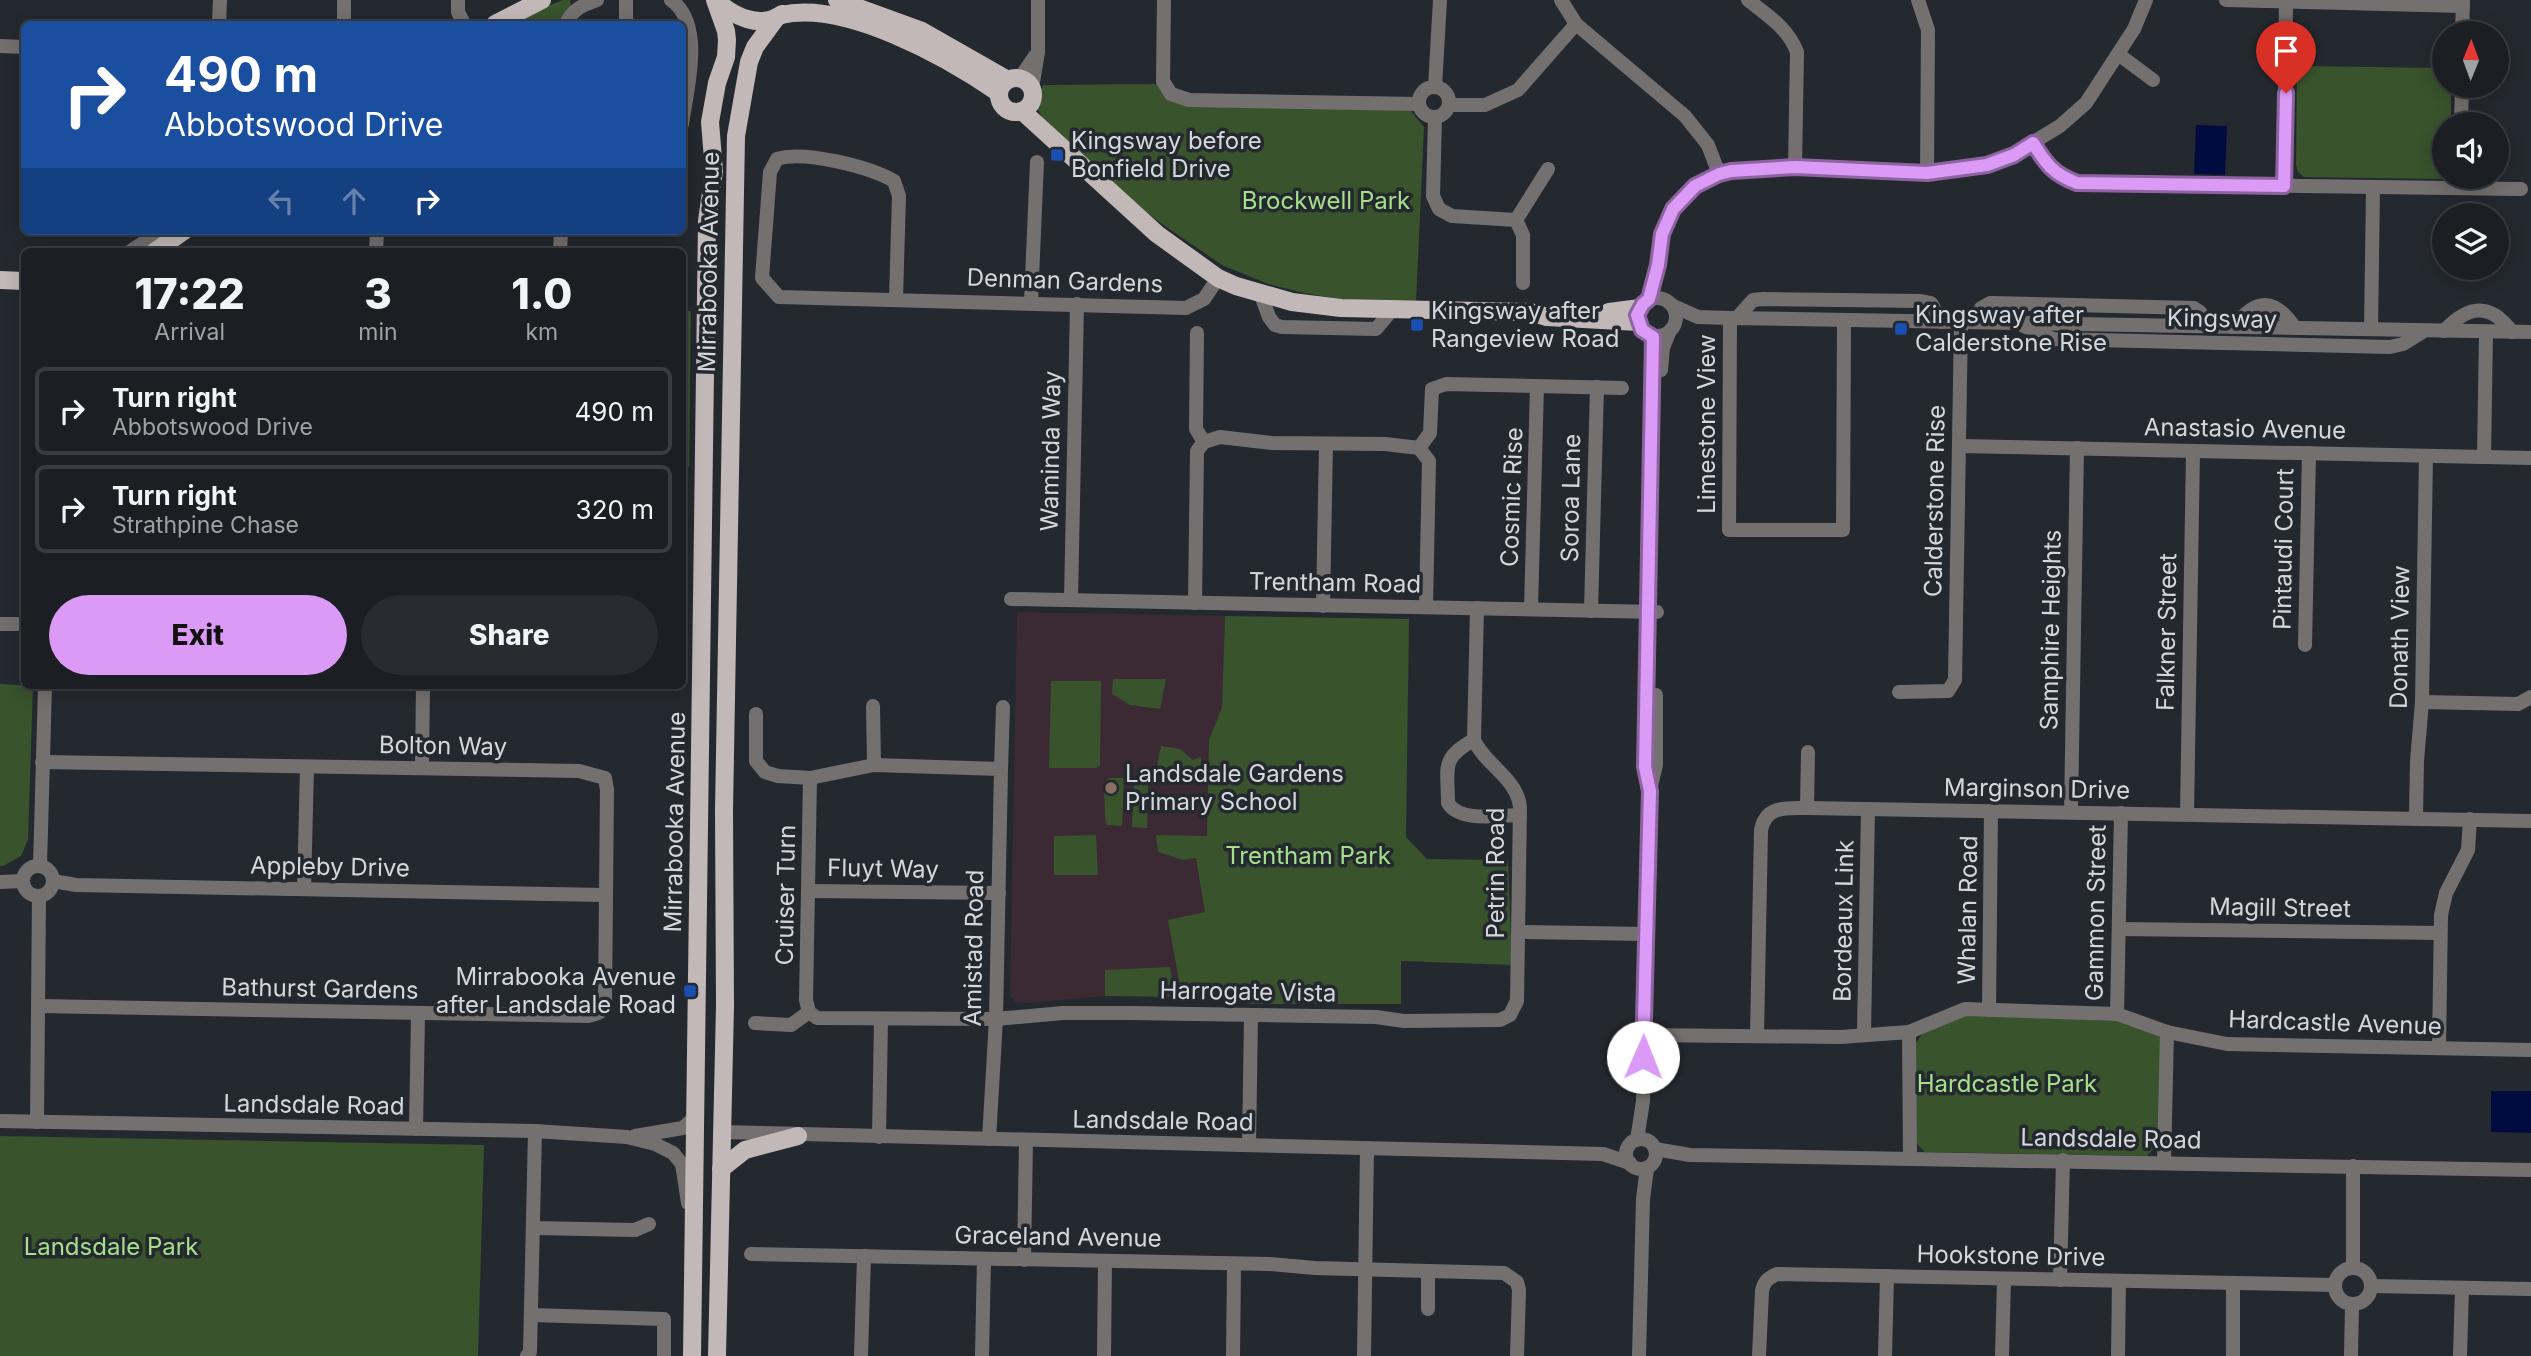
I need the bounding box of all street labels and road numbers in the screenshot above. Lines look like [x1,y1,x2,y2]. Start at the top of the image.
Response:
street label: Mirrabooka Avenue [692,151,725,373]
street label: Denman Gardens [966,263,1164,298]
street label: Kingsway [2167,303,2277,334]
street label: Limestone View [1692,334,1721,514]
street label: Waminda Way [1035,370,1066,532]
street label: Calderstone Rise [1918,405,1951,597]
street label: Anastasio Avenue [2144,412,2346,445]
street label: Cosmic Rise [1495,427,1528,567]
street label: Soroa Lane [1555,433,1586,562]
street label: Pintaudi Court [2268,468,2299,630]
street label: Samphire Heights [2034,529,2067,731]
street label: Falkner Street [2151,553,2182,711]
street label: Donath View [2384,565,2415,709]
street label: Trentham Road [1249,567,1421,598]
street label: Mirrabooka Avenue [658,711,691,933]
street label: Bolton Way [379,730,507,761]
street label: Marginson Drive [1944,772,2130,805]
street label: Petrin Road [1481,807,1510,939]
street label: Cruiser Turn [770,824,801,965]
street label: Gammon Street [2079,824,2112,1001]
street label: Whalan Road [1952,835,1983,985]
street label: Bordeaux Link [1828,840,1859,1002]
street label: Appleby Drive [250,851,410,882]
street label: Fluyt Way [827,853,939,884]
street label: Amistad Road [958,869,989,1027]
street label: Magill Street [2209,892,2351,923]
street label: Bathurst Gardens [221,972,419,1005]
street label: Harrogate Vista [1159,975,1337,1008]
street label: Hardcastle Avenue [2228,1004,2442,1041]
street label: Landsdale Road [223,1088,405,1121]
street label: Landsdale Road [1072,1104,1254,1137]
street label: Landsdale Road [2020,1122,2202,1155]
street label: Graceland Avenue [954,1220,1162,1253]
street label: Hookstone Drive [1916,1239,2106,1272]

